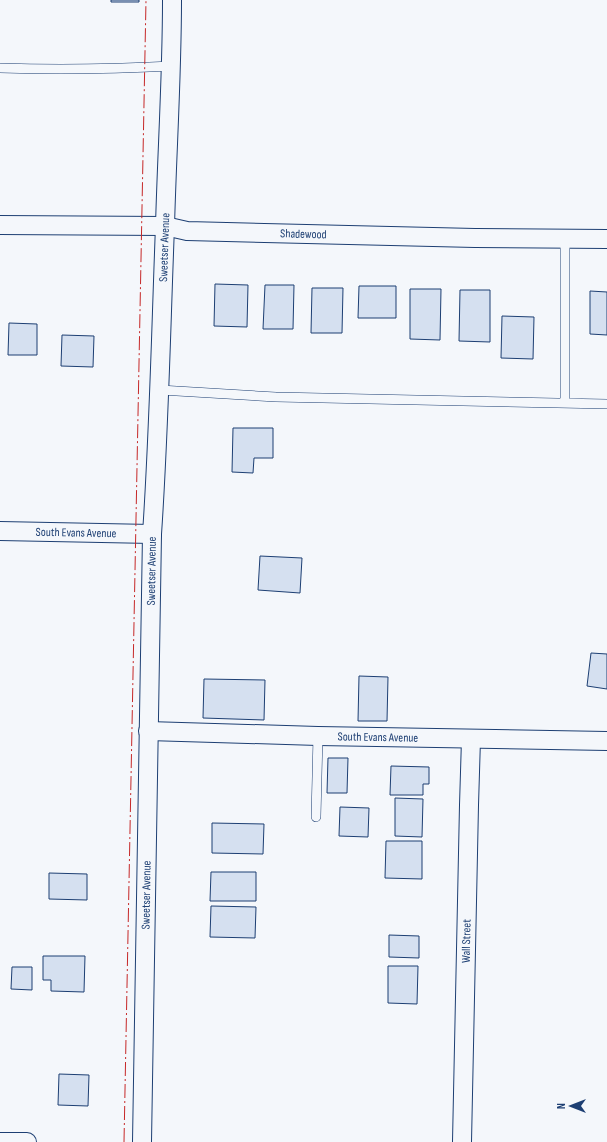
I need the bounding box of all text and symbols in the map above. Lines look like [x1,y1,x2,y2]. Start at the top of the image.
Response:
street label: Sweetser Avenue [155,213,173,282]
street label: Shadewood [280,226,327,242]
street label: South Evans Avenue [35,524,117,541]
street label: Sweetser Avenue [143,536,159,606]
street label: South Evans Avenue [337,729,419,745]
street label: Sweetser Avenue [138,860,154,930]
street label: Wall Street [458,919,474,963]
north arrow [551,1086,591,1126]
text: N [555,1103,568,1109]

